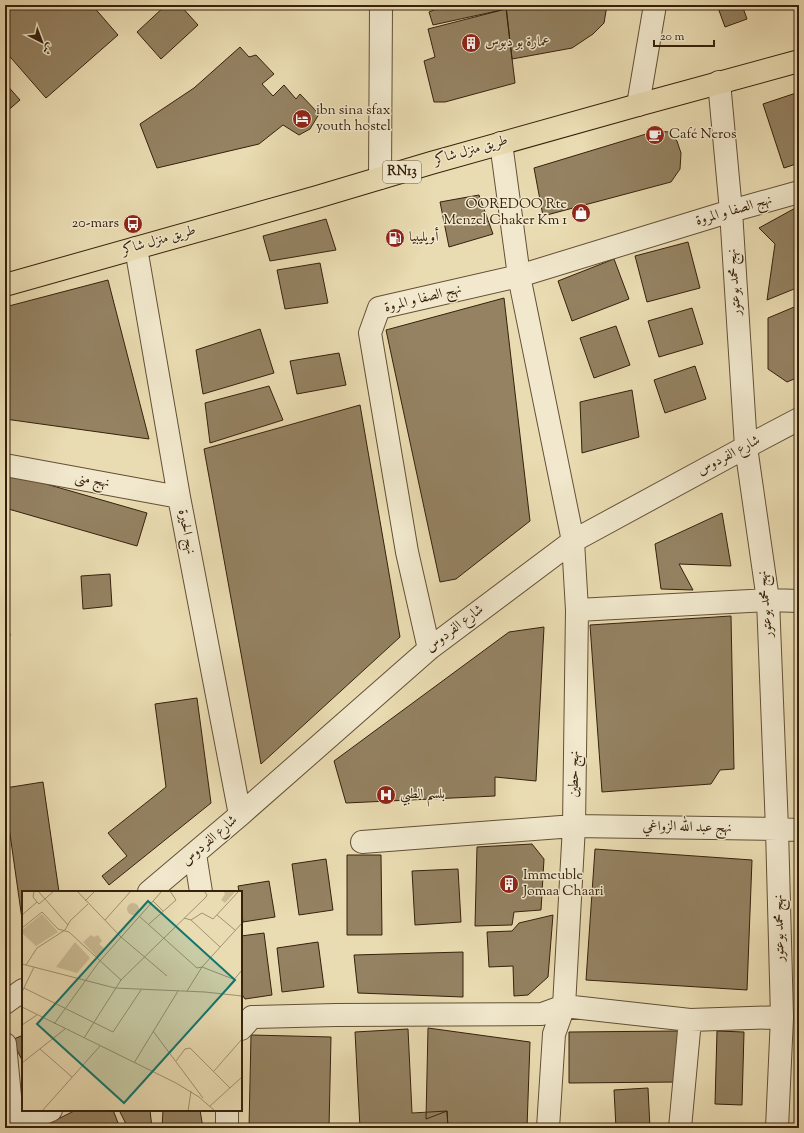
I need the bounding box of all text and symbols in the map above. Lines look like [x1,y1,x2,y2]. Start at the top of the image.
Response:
north arrow [22,22,62,62]
scale bar [654,22,714,48]
text: 20 m [660,28,685,46]
building icon: عمارة بو دبوس [460,32,482,54]
place label: عمارة بو دبوس [485,33,550,53]
text: ش [39,39,57,58]
place label: ibn sina sfax youth hostel [316,101,391,137]
hotel icon: ibn sina sfax youth hostel [291,108,313,130]
cafe icon: Café Neros [644,124,666,146]
place label: Café Neros [669,125,737,145]
street label: طريق منزل شاكر [430,131,510,172]
road number: RN13 [383,161,421,183]
street label: نهج الصفا و المروة [693,191,775,232]
place label: OOREDOO Rte Menzel Chaker Km 1 [443,195,567,231]
shop icon: OOREDOO Rte Menzel Chaker Km 1 [570,202,592,224]
bus stop icon: 20-mars [122,213,144,235]
place label: 20-mars [72,214,119,234]
street label: طريق منزل شاكر [118,221,198,262]
place label: أويليبيا [409,226,439,248]
fuel station icon: أويليبيا [384,227,406,249]
street label: نهج محمد بوعتور [723,248,748,318]
street label: نهج الصفا و المروة [382,280,464,319]
street label: شارع الفردوس [694,431,764,481]
street label: نهج منى [73,468,111,495]
street label: نهج الحيرة [171,508,200,556]
street label: نهج محمد بوعتور [753,570,780,640]
street label: شارع الفردوس [422,600,488,658]
street label: نهج حطين [565,750,586,798]
hospital icon: بلسم الطبي [375,784,397,806]
place label: بلسم الطبي [400,785,445,807]
street label: شارع الفردوس [178,811,243,871]
street label: نهج عبد الله الزواغي [642,814,732,840]
place label: Immeuble Jomaa Chaari [522,866,604,902]
building icon: Immeuble Jomaa Chaari [498,873,520,895]
inset map [22,891,242,1111]
street label: نهج محمد بوعتور [769,894,792,964]

